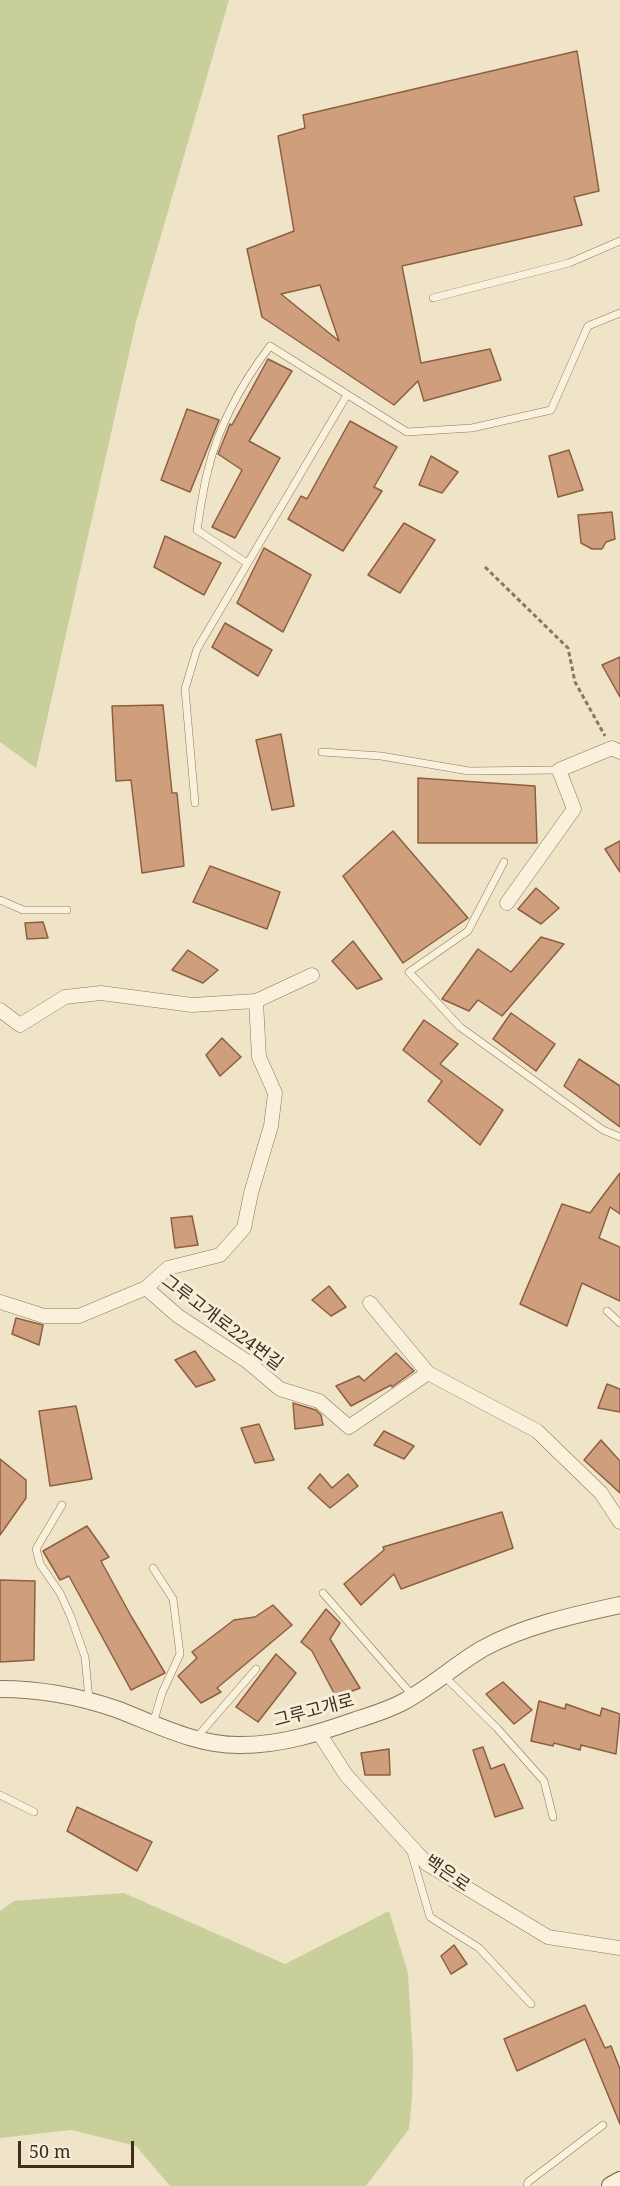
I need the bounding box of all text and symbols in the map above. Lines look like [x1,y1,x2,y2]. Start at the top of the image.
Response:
street label: 그루고개로224번길 [157,1270,287,1376]
street label: 그루고개로 [271,1690,357,1732]
street label: 백은로 [420,1851,474,1897]
scale bar [21,2129,136,2167]
text: 50 m [29,2139,71,2163]

